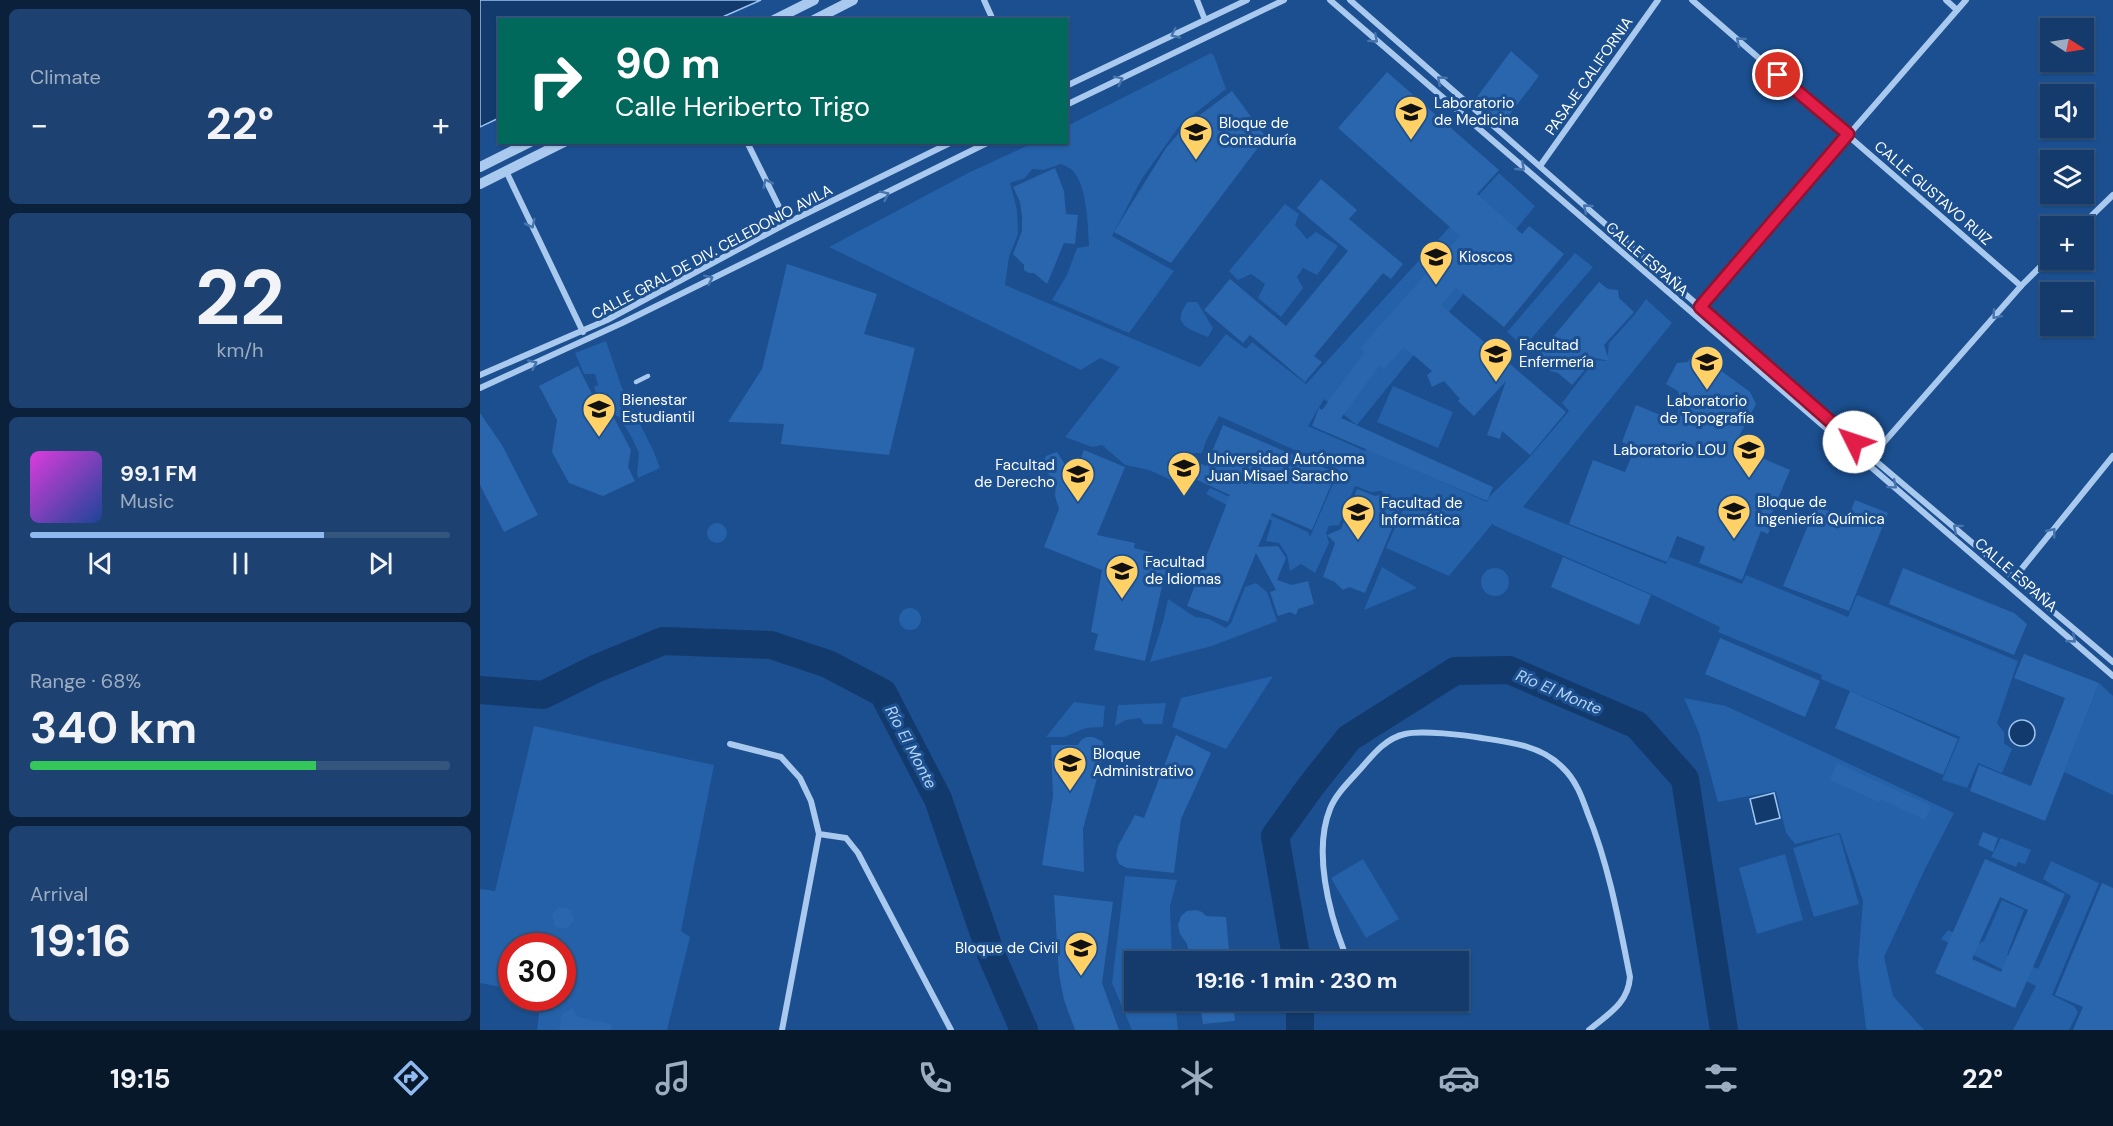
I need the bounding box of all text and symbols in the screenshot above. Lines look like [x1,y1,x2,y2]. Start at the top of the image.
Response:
street label: PASAJE CALIFORNIA [1541,13,1637,139]
north arrow [2040,18,2094,72]
map controls [2040,18,2094,336]
one-way arrow [1170,27,1181,39]
one-way arrow [1367,32,1378,43]
text: 90 m [615,36,721,91]
one-way arrow [1736,37,1746,48]
icon: right [516,42,594,120]
pin [1752,49,1803,100]
icon: arrive [1761,58,1794,91]
text: Climate [30,64,101,90]
one-way arrow [1113,75,1124,87]
one-way arrow [1436,76,1447,87]
button: sound [2040,84,2094,138]
text: Calle Heriberto Trigo [615,89,870,124]
place label: Laboratorio de Medicina [1434,93,1519,130]
text: 22° [206,94,274,153]
school or university icon: Laboratorio de Medicina [1393,94,1429,141]
text: − [30,103,48,146]
text: + [432,103,450,146]
place label: Bloque de Contaduría [1219,113,1296,150]
school or university icon: Bloque de Contaduría [1178,114,1214,161]
street label: CALLE GUSTAVO RUIZ [1870,136,1996,250]
button: layers [2040,150,2094,204]
one-way arrow [1514,159,1525,170]
one-way arrow [763,178,775,189]
street label: CALLE GRAL DE DIV. CELEDONIO AVILA [588,180,836,324]
one-way arrow [878,190,889,202]
one-way arrow [1583,204,1594,215]
button: + [2040,216,2094,270]
street label: CALLE ESPAÑA [1601,217,1693,301]
one-way arrow [523,218,535,229]
school or university icon: Kioscos [1418,239,1454,286]
text: 22 [195,247,285,348]
place label: Kioscos [1459,247,1513,267]
one-way arrow [703,275,714,287]
button: − [2040,282,2094,336]
one-way arrow [1992,308,2003,319]
place label: Facultad Enfermería [1519,335,1594,372]
school or university icon: Facultad Enfermería [1478,336,1514,383]
text: km/h [216,337,264,363]
school or university icon: Laboratorio de Topografía [1689,344,1725,391]
one-way arrow [527,359,538,371]
place label: Bienestar Estudiantil [622,390,695,427]
school or university icon: Bienestar Estudiantil [581,391,617,438]
place label: Laboratorio de Topografía [1660,391,1754,428]
position arrow [1822,410,1886,474]
school or university icon: Laboratorio LOU [1731,432,1767,479]
place label: Laboratorio LOU [1613,440,1726,460]
place label: Universidad Autónoma Juan Misael Saracho [1207,449,1365,486]
school or university icon: Universidad Autónoma Juan Misael Saracho [1166,450,1202,497]
place label: Facultad de Derecho [974,455,1055,492]
school or university icon: Facultad de Derecho [1060,456,1096,503]
text: 99.1 FM [120,459,197,488]
one-way arrow [1886,477,1897,488]
text: Music [120,488,175,514]
place label: Bloque de Ingeniería Química [1757,492,1885,529]
place label: Facultad de Informática [1381,493,1463,530]
school or university icon: Bloque de Ingeniería Química [1716,493,1752,540]
school or university icon: Facultad de Informática [1340,494,1376,541]
one-way arrow [1953,525,1964,536]
one-way arrow [2044,528,2055,539]
street label: CALLE ESPAÑA [1970,533,2062,617]
icon: previous [84,547,117,580]
icon: pause [224,547,257,580]
icon: next [364,547,397,580]
place label: Facultad de Idiomas [1145,552,1221,589]
school or university icon: Facultad de Idiomas [1104,553,1140,600]
one-way arrow [2065,632,2076,643]
water label: Río El Monte [1513,665,1605,719]
text: Range · 68% [30,668,141,694]
text: 340 km [30,698,197,757]
water label: Río El Monte [880,702,942,792]
place label: Bloque Administrativo [1093,744,1194,781]
school or university icon: Bloque Administrativo [1052,745,1088,792]
text: Arrival [30,881,88,907]
text: 19:16 [30,911,131,970]
school or university icon: Bloque de Civil [1063,930,1099,977]
speed limit sign: 30 [498,933,576,1011]
place label: Bloque de Civil [955,938,1058,958]
text: 19:16 · 1 min · 230 m [1195,966,1398,995]
icon: directions [390,1057,432,1099]
icon: music [652,1057,694,1099]
icon: phone [914,1057,956,1099]
icon: climate [1176,1057,1218,1099]
icon: car [1438,1057,1480,1099]
icon: filters [1700,1057,1742,1099]
text: 19:15 [110,1061,170,1096]
text: 22° [1962,1061,2003,1096]

